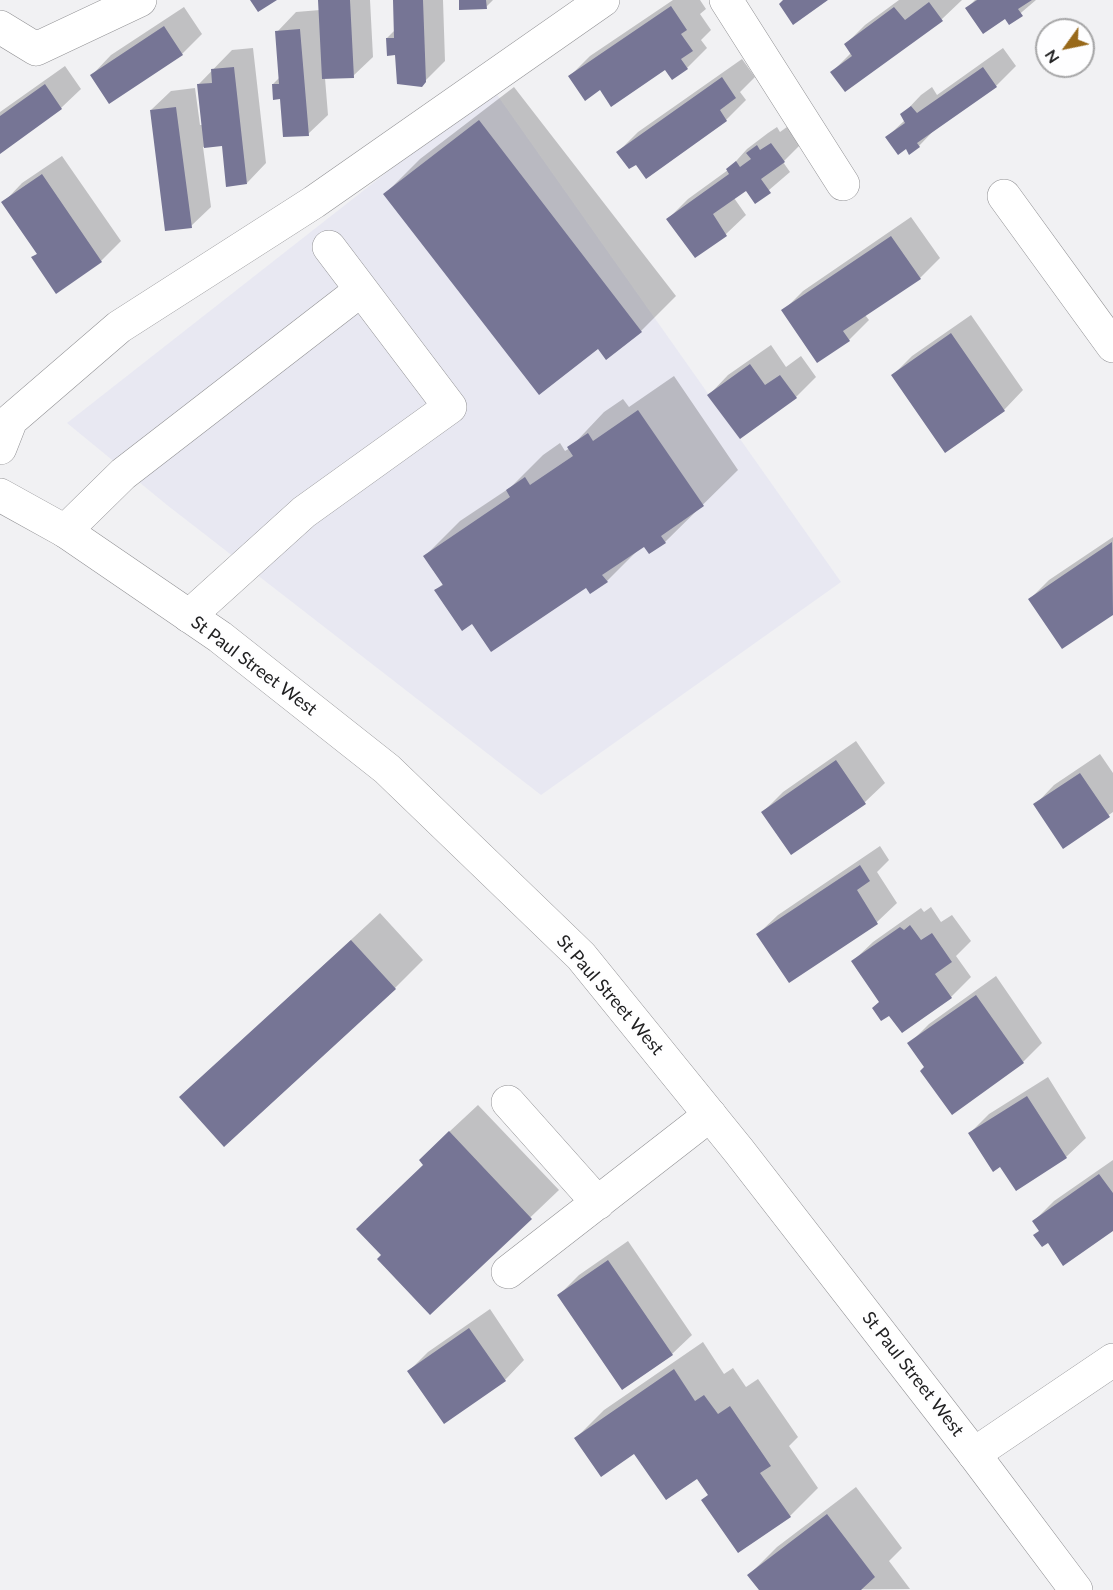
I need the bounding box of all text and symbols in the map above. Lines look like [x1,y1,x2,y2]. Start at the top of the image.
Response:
north arrow [1035,18,1095,78]
text: N [1040,47,1062,67]
street label: St Paul Street West [187,612,321,720]
street label: St Paul Street West [552,930,668,1060]
street label: St Paul Street West [858,1307,968,1441]

